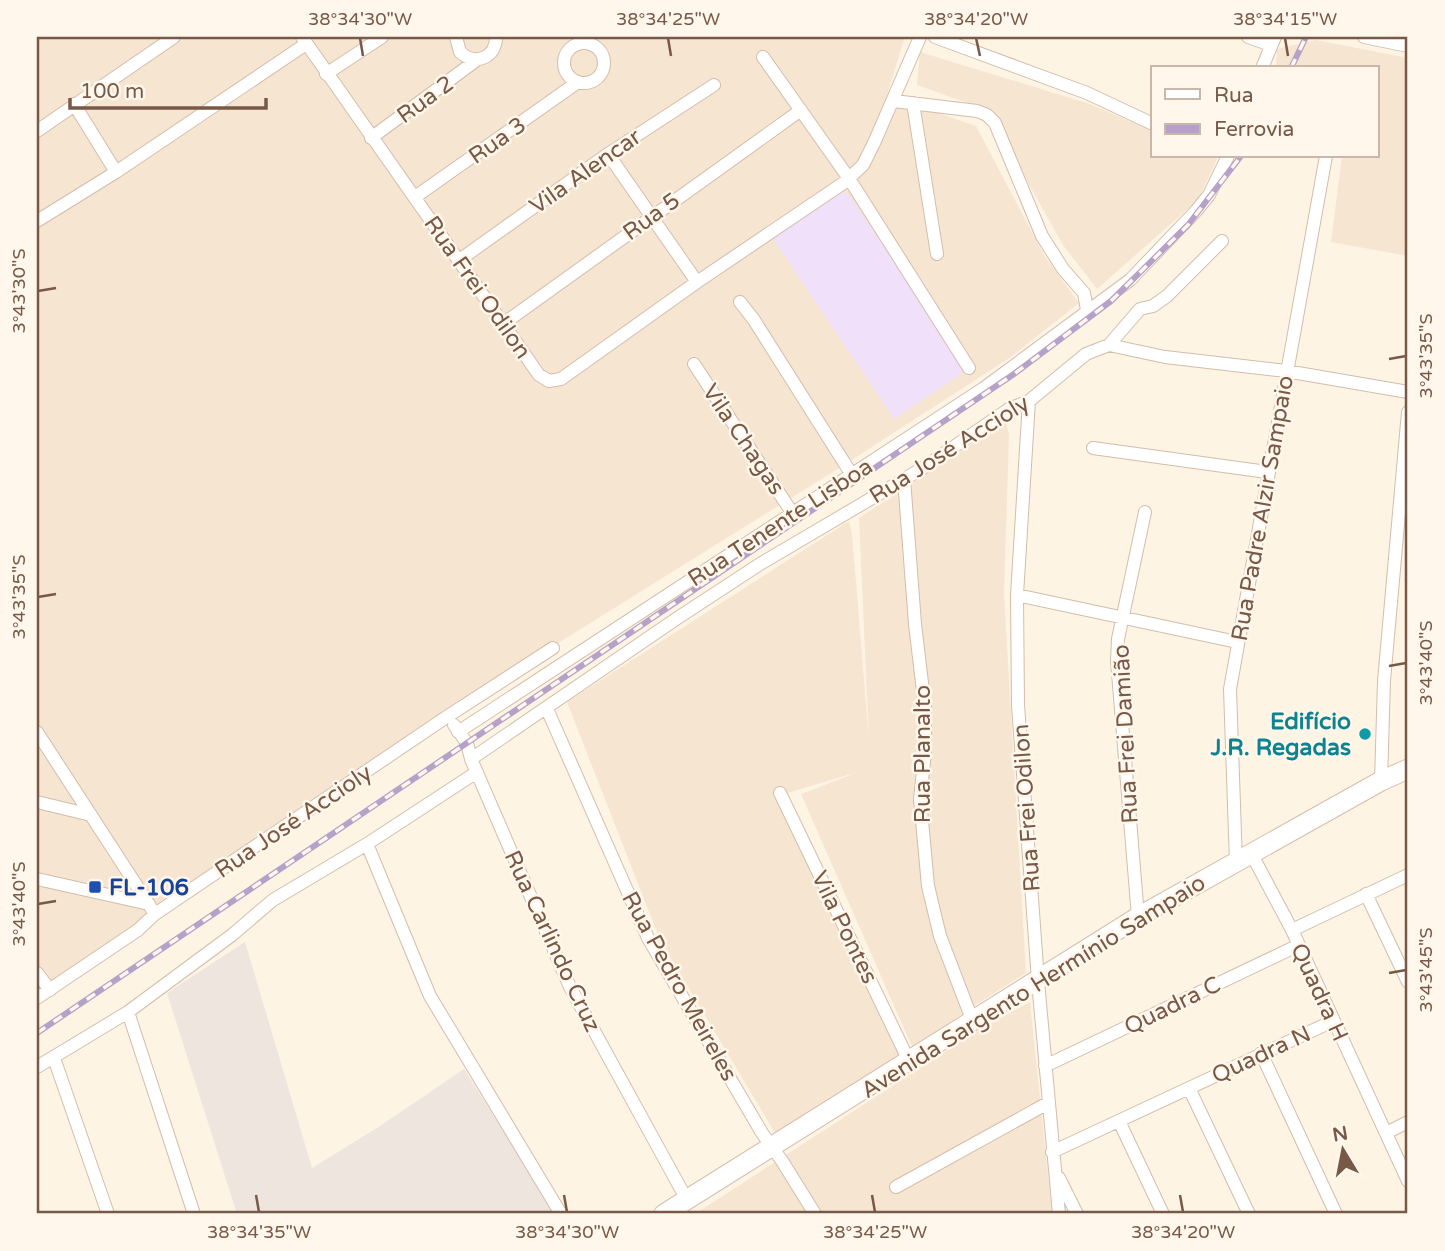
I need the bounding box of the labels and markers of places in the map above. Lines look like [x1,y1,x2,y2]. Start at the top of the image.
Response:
place label: Edifício J.R. Regadas [1210,708,1351,762]
marker: Edifício J.R. Regadas [1357,726,1373,742]
place label: FL-106 [109,874,189,902]
marker: FL-106 [87,879,103,895]

